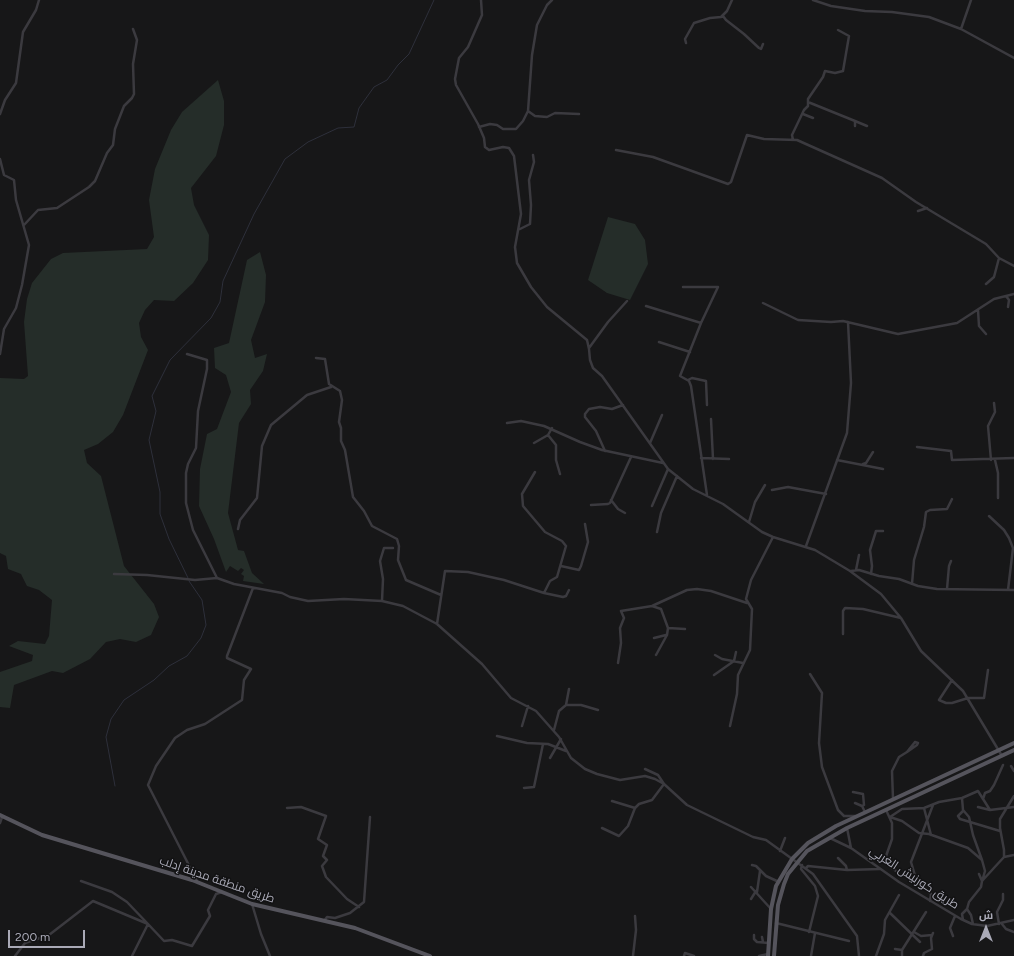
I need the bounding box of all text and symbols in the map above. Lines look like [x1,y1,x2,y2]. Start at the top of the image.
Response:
street label: طريق كورنيش الغربي [866,844,962,912]
street label: طريق منطقة مدينة إدلب [157,853,277,907]
north arrow [966,908,1006,948]
text: ش [979,909,993,922]
scale bar [10,922,87,948]
text: 200 m [15,930,50,944]

